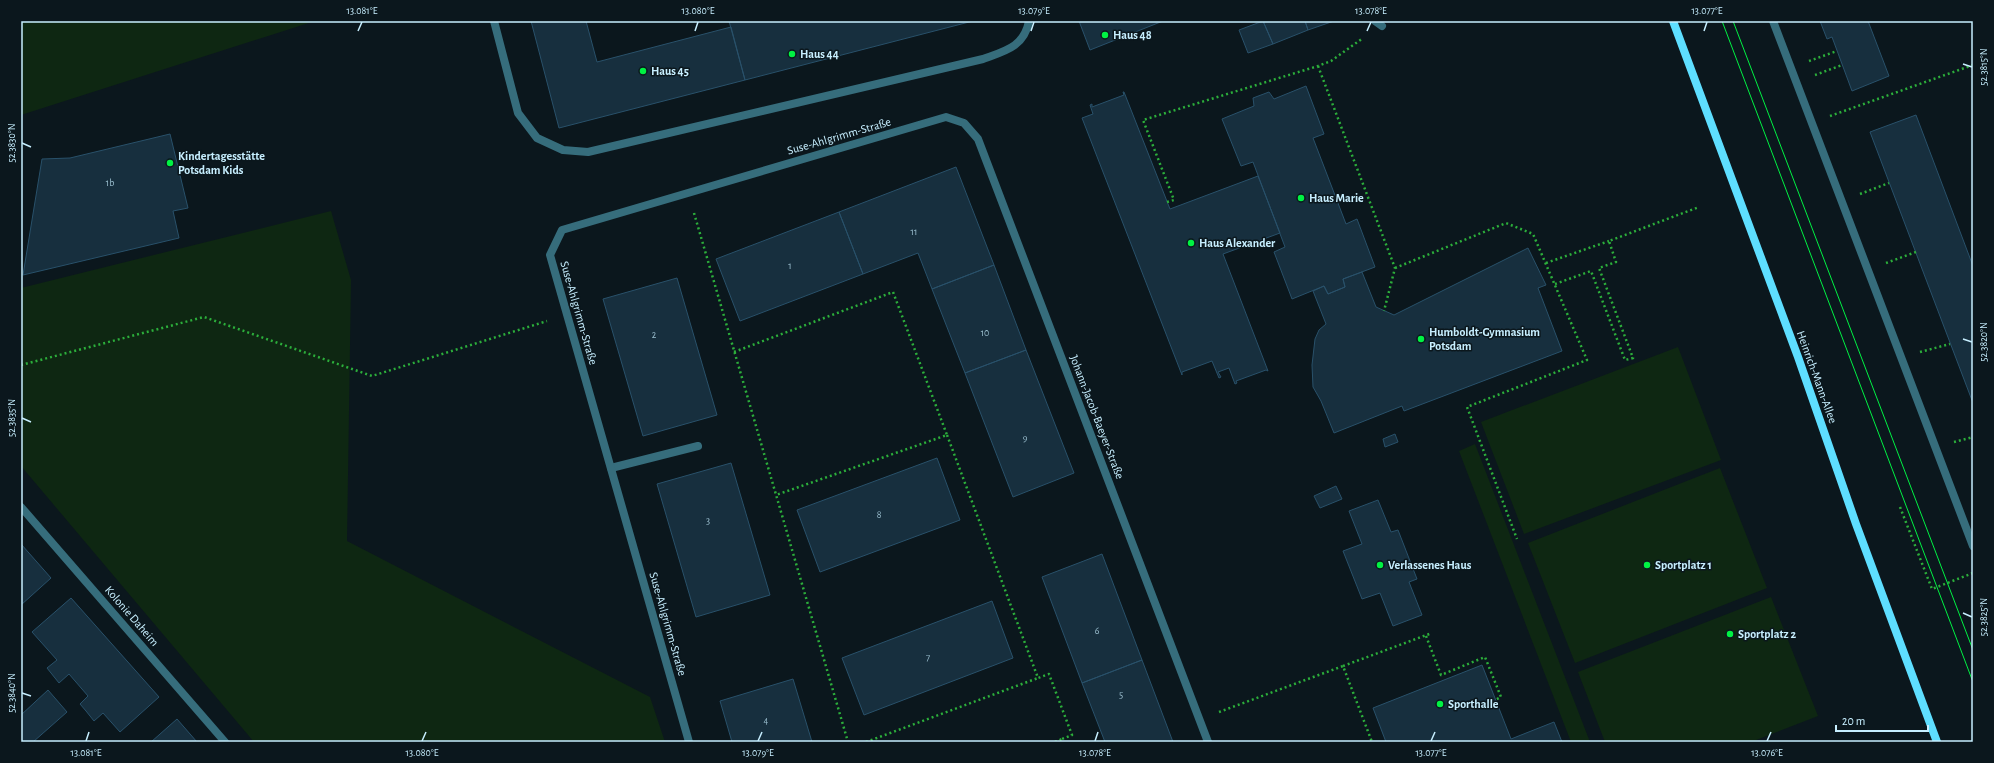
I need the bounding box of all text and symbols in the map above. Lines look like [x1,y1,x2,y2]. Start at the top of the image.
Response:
text: 13.081°E [346,6,378,16]
text: 13.080°E [682,6,715,16]
text: 13.079°E [1018,6,1050,16]
text: 13.078°E [1355,6,1387,16]
text: 13.077°E [1691,6,1723,16]
place label: Haus 48 [1113,29,1152,41]
marker: Haus 48 [1100,30,1110,40]
place label: Haus 44 [800,48,839,60]
text: 52.3815°N [1979,48,1989,86]
marker: Haus 44 [787,49,797,59]
place label: Haus 45 [651,65,689,77]
marker: Haus 45 [638,66,648,76]
street label: Suse-Ahlgrimm-Straße [786,115,892,157]
text: 52.3830°N [7,123,17,163]
place label: Kindertagesstätte Potsdam Kids [178,150,265,176]
marker: Kindertagesstätte Potsdam Kids [165,158,175,168]
house number: 1b [106,178,114,188]
place label: Haus Marie [1309,192,1364,204]
marker: Haus Marie [1296,193,1306,203]
house number: 11 [911,227,917,237]
place label: Haus Alexander [1199,237,1276,249]
marker: Haus Alexander [1186,238,1196,248]
street label: Suse-Ahlgrimm-Straße [558,260,600,366]
house number: 1 [788,261,792,271]
text: 52.3820°N [1979,322,1989,362]
place label: Humboldt-Gymnasium Potsdam [1429,326,1540,352]
house number: 10 [981,328,989,338]
street label: Heinrich-Mann-Allee [1795,329,1839,425]
house number: 2 [652,330,657,340]
marker: Humboldt-Gymnasium Potsdam [1416,334,1426,344]
street label: Johann-Jacob-Baeyer-Straße [1067,353,1126,481]
text: 52.3835°N [7,399,17,437]
house number: 9 [1023,433,1028,443]
house number: 8 [877,510,882,520]
house number: 3 [706,516,710,526]
place label: Verlassenes Haus [1388,559,1472,571]
place label: Sportplatz 1 [1655,559,1712,571]
marker: Verlassenes Haus [1375,560,1385,570]
marker: Sportplatz 1 [1642,560,1652,570]
street label: Suse-Ahlgrimm-Straße [647,571,689,677]
street label: Kolonie Daheim [103,584,161,648]
text: 52.3825°N [1979,598,1989,636]
house number: 6 [1095,626,1100,636]
place label: Sportplatz 2 [1738,628,1796,640]
marker: Sportplatz 2 [1725,629,1735,639]
house number: 7 [926,653,930,663]
text: 52.3840°N [7,673,17,713]
house number: 5 [1119,690,1123,700]
place label: Sporthalle [1448,698,1499,710]
marker: Sporthalle [1435,699,1445,709]
scale bar [1836,707,1928,733]
text: 20 m [1842,715,1865,727]
house number: 4 [764,716,769,726]
text: 13.081°E [70,748,102,758]
text: 13.080°E [406,748,439,758]
text: 13.079°E [742,748,774,758]
text: 13.078°E [1079,748,1111,758]
text: 13.077°E [1415,748,1447,758]
text: 13.076°E [1751,748,1783,758]

